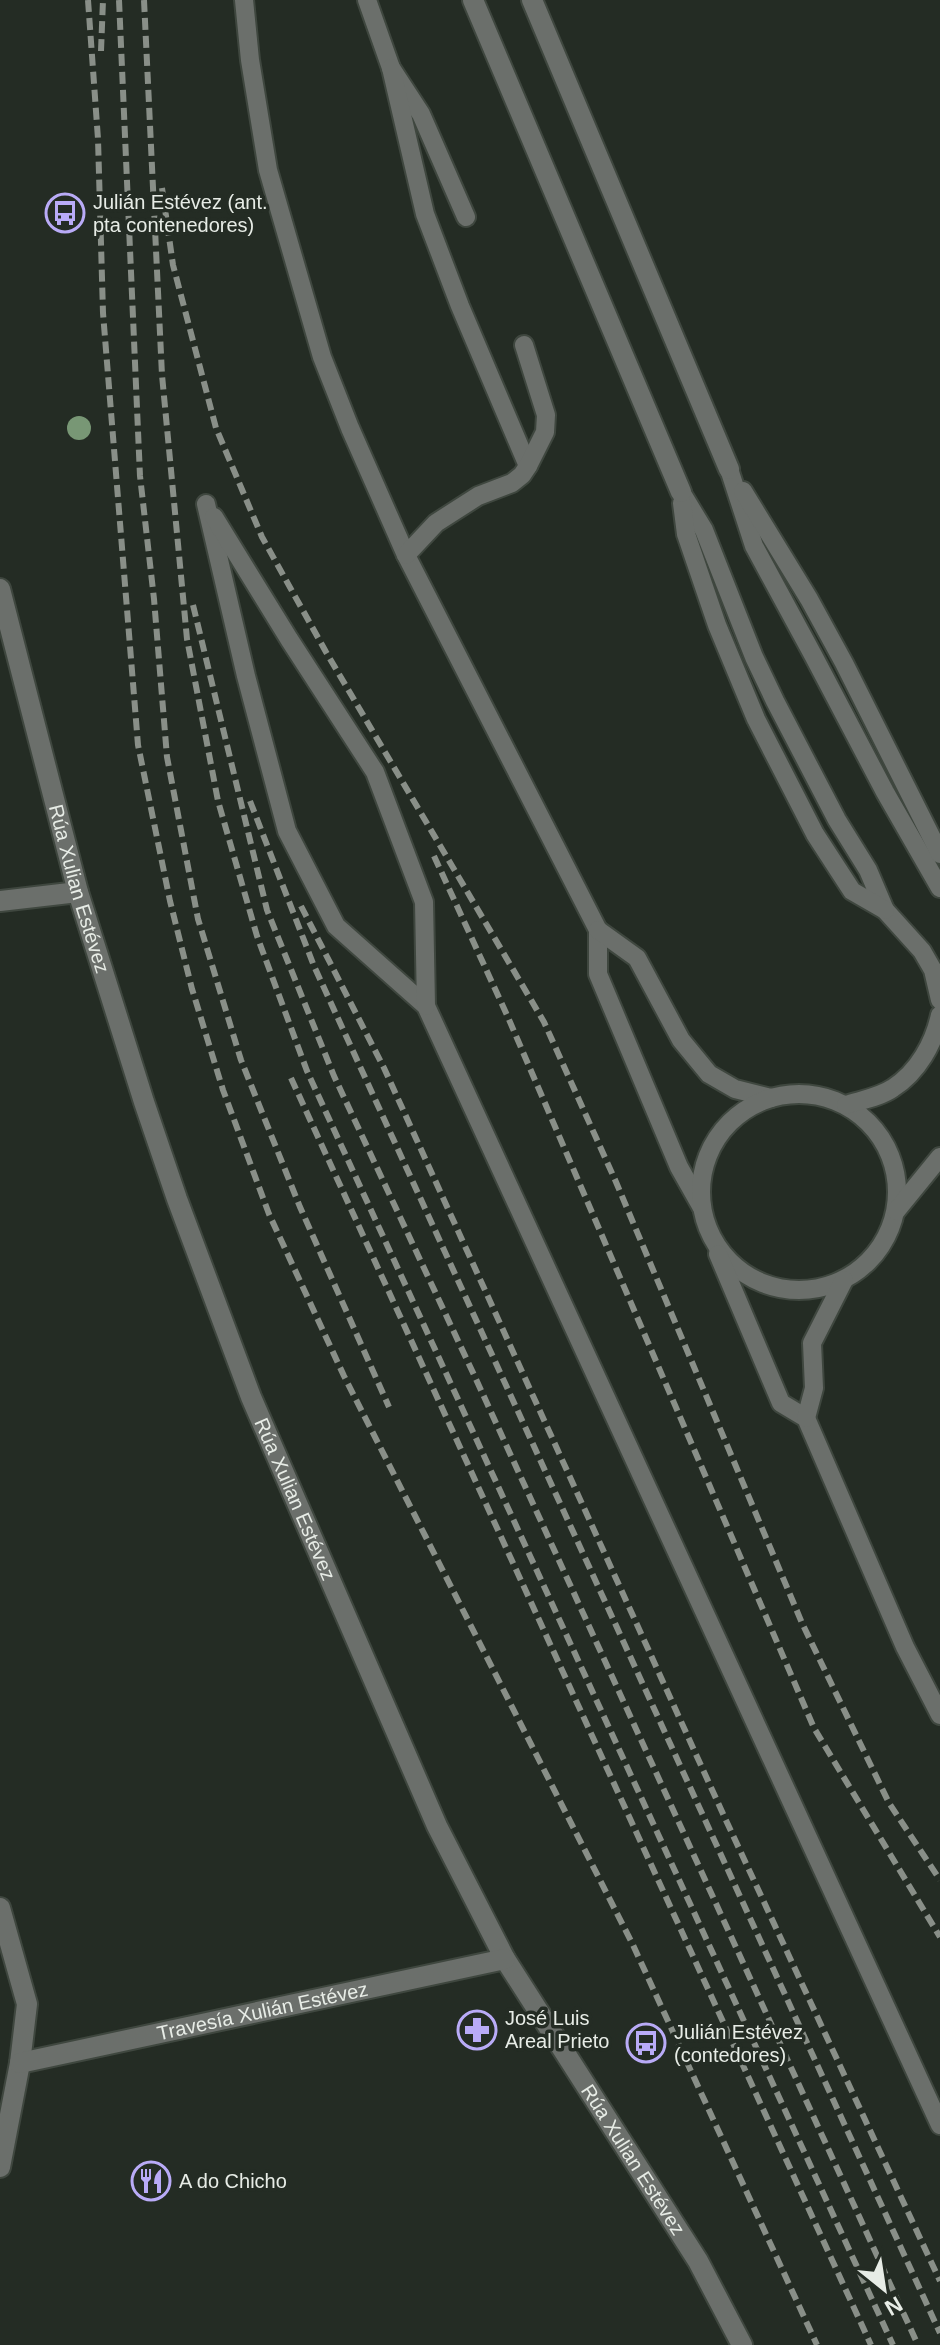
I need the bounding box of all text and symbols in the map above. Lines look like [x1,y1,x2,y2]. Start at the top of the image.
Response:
place label: Julián Estévez (ant. pta contenedores) [93,191,268,236]
bus stop icon: Julián Estévez (ant. pta contenedores) [44,192,86,234]
street label: Rúa Xulian Estévez [45,802,114,976]
street label: Rúa Xulian Estévez [250,1415,340,1583]
street label: Travesía Xulián Estévez [155,1978,370,2044]
place label: José Luis Areal Prieto [505,2007,610,2052]
pharmacy icon: José Luis Areal Prieto [456,2009,498,2051]
place label: Julián Estévez (contedores) [674,2021,803,2066]
bus stop icon: Julián Estévez (contedores) [625,2022,667,2064]
street label: Rúa Xulian Estévez [577,2080,690,2239]
restaurant icon: A do Chicho [130,2160,172,2202]
place label: A do Chicho [179,2170,287,2192]
north arrow [844,2249,924,2329]
text: N [881,2291,907,2321]

